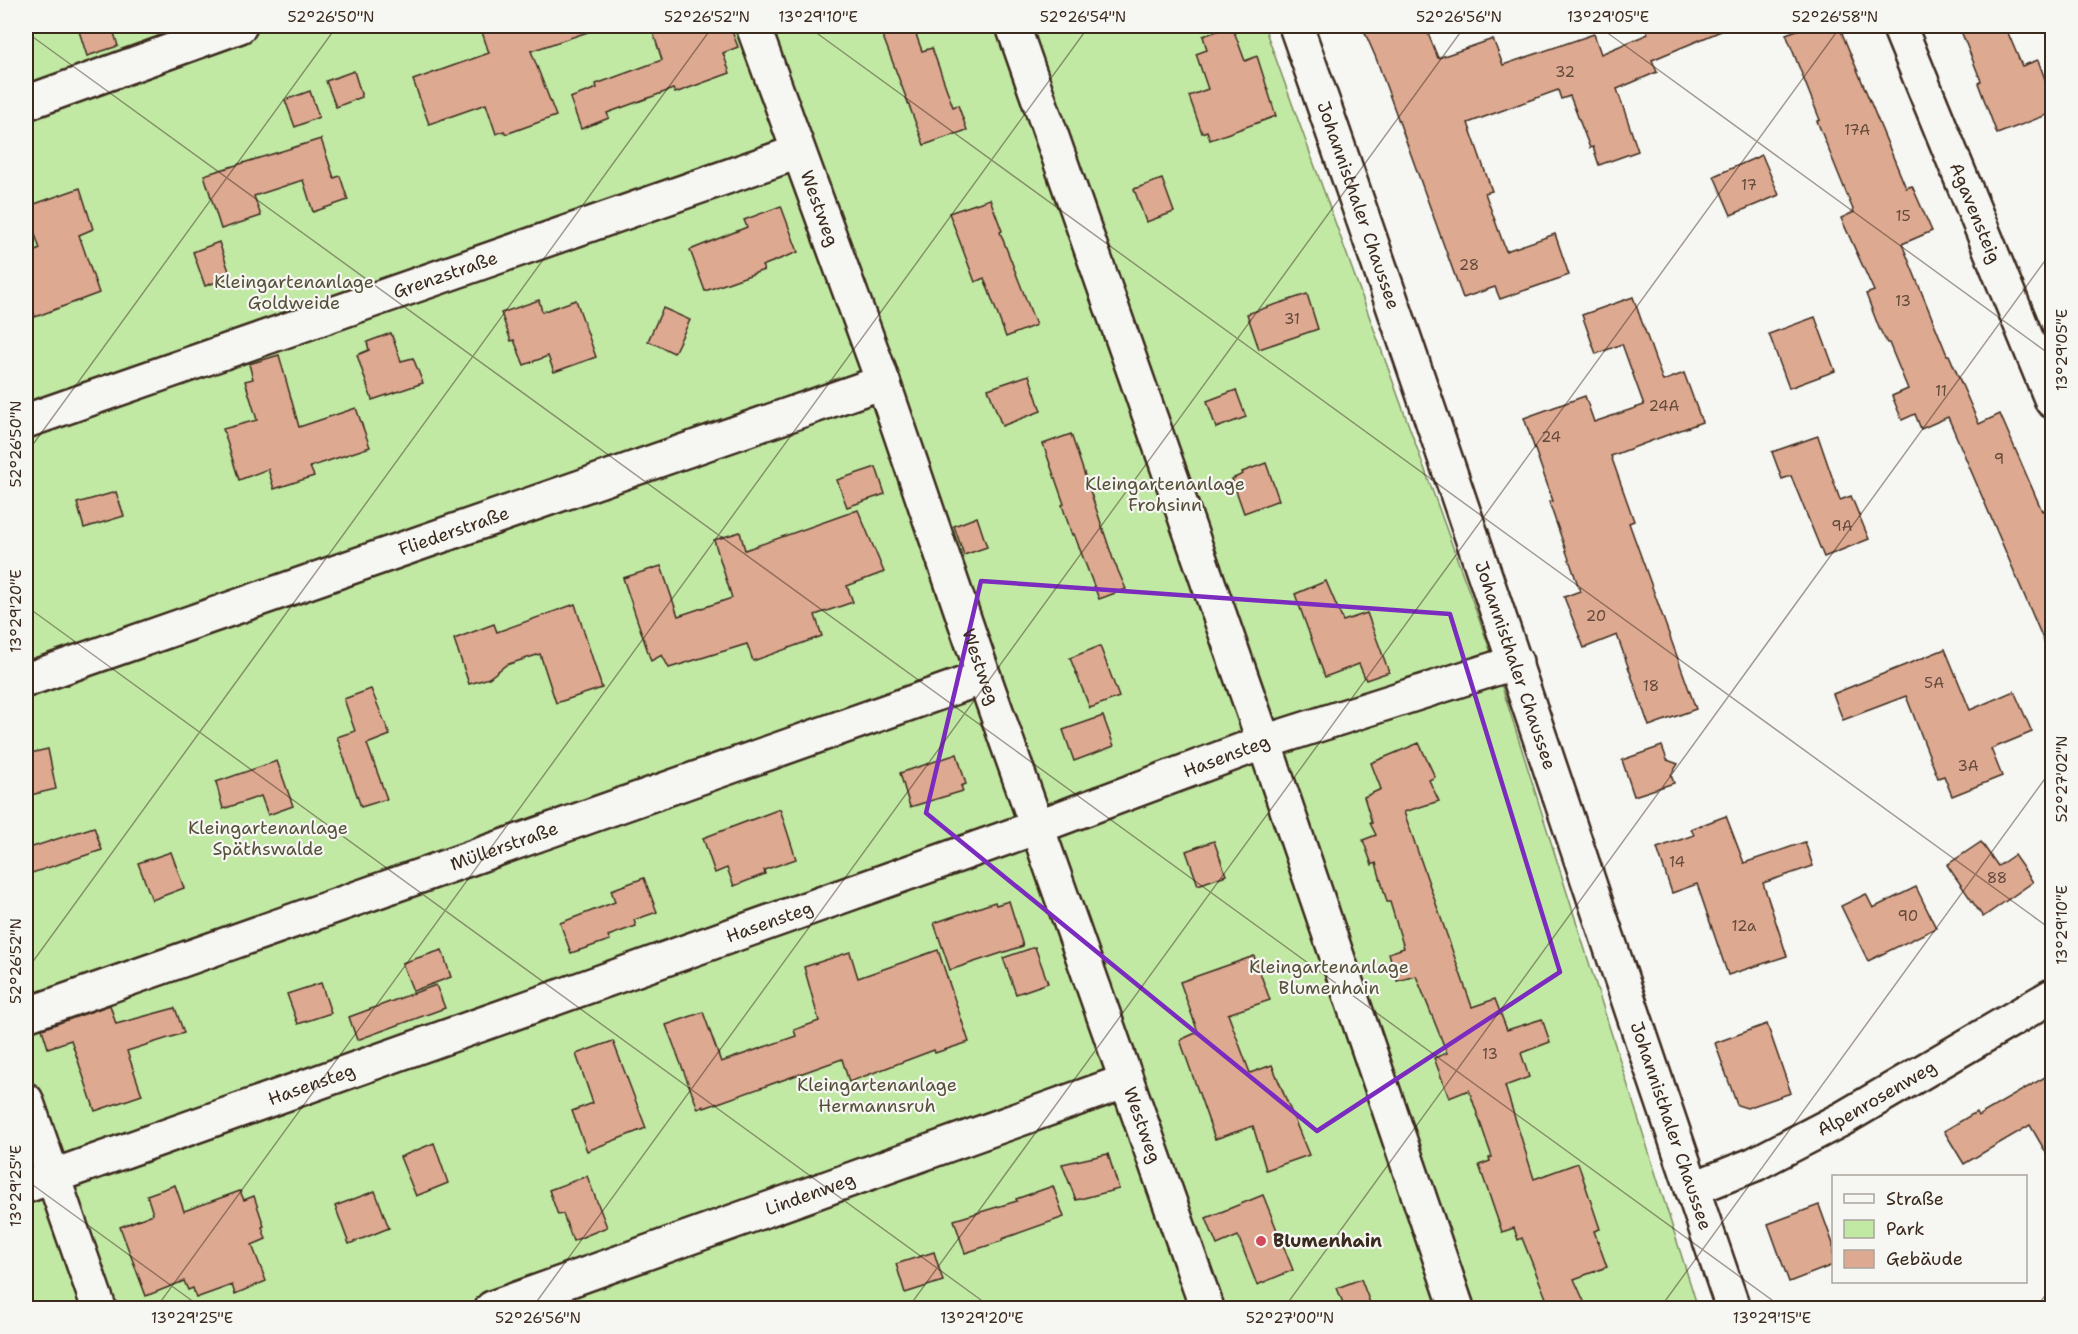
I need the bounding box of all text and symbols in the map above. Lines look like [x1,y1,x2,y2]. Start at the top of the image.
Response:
text: 52°26'50"N [288,7,374,27]
text: 52°26'52"N [664,7,750,27]
text: 13°29'10"E [778,7,858,27]
text: 52°26'54"N [1040,7,1126,27]
text: 52°26'56"N [1416,7,1502,27]
text: 13°29'05"E [1567,7,1649,27]
text: 52°26'58"N [1792,7,1878,27]
house number: 32 [1555,62,1575,82]
street label: Johannisthaler Chaussee [1311,98,1406,313]
house number: 17A [1844,120,1870,140]
street label: Agavensteig [1944,159,2007,267]
street label: Westweg [795,167,844,250]
house number: 17 [1741,175,1757,195]
house number: 15 [1895,206,1911,226]
street label: Grenzstraße [390,246,501,304]
house number: 28 [1459,255,1479,275]
park label: Kleingartenanlage Goldweide [214,270,374,315]
house number: 13 [1895,291,1911,311]
house number: 31 [1284,309,1300,329]
text: 13°29'05"E [2052,309,2072,391]
house number: 11 [1935,381,1947,401]
house number: 24A [1649,396,1680,416]
text: 52°26'50"N [6,401,26,487]
house number: 24 [1541,427,1561,447]
house number: 9 [1994,449,2004,469]
park label: Kleingartenanlage Frohsinn [1085,472,1245,517]
street label: Fliederstraße [395,501,512,562]
house number: 9A [1831,516,1853,536]
street label: Johannisthaler Chaussee [1469,558,1562,773]
text: 13°29'20"E [6,569,26,653]
house number: 20 [1586,606,1606,626]
street label: Westweg [956,625,1005,708]
house number: 5A [1924,673,1944,693]
house number: 18 [1643,676,1659,696]
street label: Hasensteg [1180,729,1273,783]
text: 52°27'02"N [2052,735,2072,823]
house number: 3A [1957,756,1979,776]
park label: Kleingartenanlage Späthswalde [188,816,348,861]
street label: Müllerstraße [447,816,561,876]
house number: 14 [1669,852,1685,872]
house number: 88 [1987,868,2007,888]
text: 13°29'10"E [2052,885,2072,965]
street label: Hasensteg [723,896,816,948]
house number: 90 [1898,906,1918,926]
house number: 12a [1732,916,1757,936]
text: 52°26'52"N [6,918,26,1004]
park label: Kleingartenanlage Blumenhain [1249,955,1409,1000]
street label: Johannisthaler Chaussee [1625,1018,1718,1233]
house number: 13 [1482,1044,1498,1064]
street label: Alpenrosenweg [1813,1055,1940,1142]
street label: Hasensteg [265,1058,358,1111]
park label: Kleingartenanlage Hermannsruh [797,1073,957,1118]
street label: Westweg [1118,1084,1167,1166]
text: 13°29'25"E [6,1145,26,1227]
street label: Lindenweg [762,1167,858,1221]
legend [1832,1175,2027,1283]
text: Straße [1886,1187,1944,1211]
text: Park [1886,1217,1925,1241]
place label: Blumenhain [1273,1229,1382,1253]
marker: Blumenhain [1254,1234,1268,1248]
text: Gebäude [1886,1247,1963,1271]
text: 13°29'25"E [151,1308,233,1328]
text: 52°26'56"N [495,1308,581,1328]
text: 13°29'20"E [940,1308,1024,1328]
text: 52°27'00"N [1246,1308,1334,1328]
text: 13°29'15"E [1733,1308,1811,1328]

